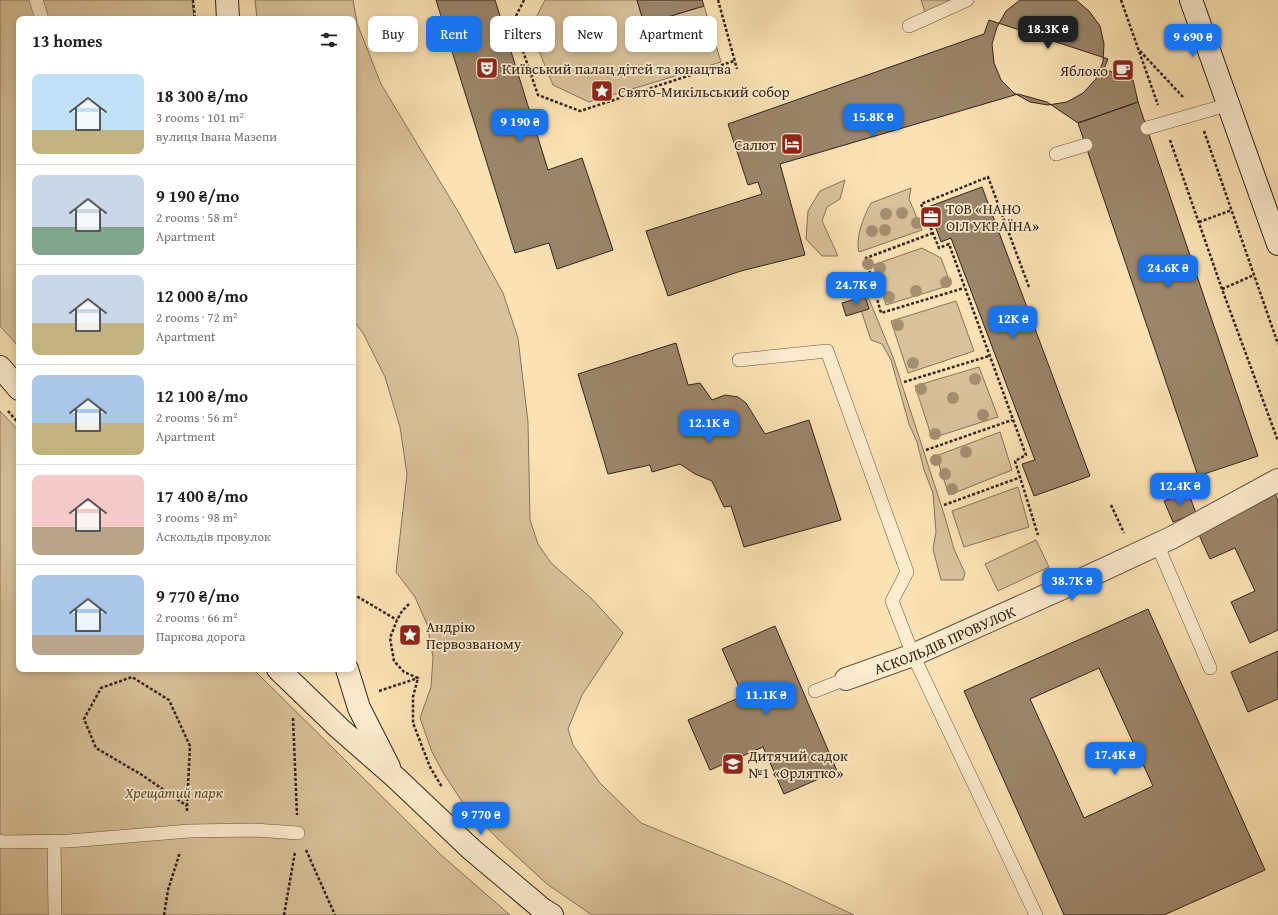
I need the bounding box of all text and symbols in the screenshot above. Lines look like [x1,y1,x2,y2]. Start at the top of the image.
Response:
chip: Buy [368,16,418,52]
chip: Rent [426,16,482,52]
chip: Filters [490,16,555,52]
chip: New [563,16,617,52]
chip: Apartment [625,16,717,52]
pin: 18.3K ₴ [1011,16,1085,50]
text: 18.3K ₴ [1027,19,1069,38]
pin: 9 690 ₴ [1156,24,1230,58]
text: 9 690 ₴ [1173,27,1213,46]
text: 13 homes [32,28,103,53]
icon: filters [318,29,340,51]
theatre icon: Київський палац дітей та юнацтва [474,55,500,81]
cafe icon: Яблоко [1110,57,1136,83]
place label: Київський палац дітей та юнацтва [502,58,732,79]
place label: Яблоко [1059,60,1108,81]
place icon: Свято-Микільський собор [589,78,615,104]
place label: Свято-Микільський собор [618,81,790,102]
text: 18 300 ₴/mo [156,83,248,108]
icon: home [64,90,112,138]
pin: 15.8K ₴ [836,104,910,138]
text: 15.8K ₴ [852,107,894,126]
text: 3 rooms · 101 m² [156,108,244,127]
pin: 9 190 ₴ [483,109,557,143]
text: 9 190 ₴ [500,112,540,131]
text: вулиця Івана Мазепи [156,127,277,146]
hotel icon: Салют [779,131,805,157]
place label: Салют [734,134,777,155]
text: 9 190 ₴/mo [156,183,239,208]
icon: home [64,191,112,239]
place label: ТОВ «НАНО ОІЛ УКРАЇНА» [946,198,1039,236]
office icon: ТОВ «НАНО ОІЛ УКРАЇНА» [918,204,944,230]
text: 2 rooms · 58 m² [156,208,238,227]
text: Apartment [156,227,216,246]
pin: 24.6K ₴ [1131,255,1205,289]
text: 24.6K ₴ [1147,258,1189,277]
pin: 24.7K ₴ [819,272,893,306]
text: 24.7K ₴ [835,275,877,294]
text: 12 000 ₴/mo [156,283,248,308]
icon: home [64,291,112,339]
pin: 12K ₴ [985,306,1041,340]
text: 2 rooms · 72 m² [156,308,238,327]
text: 12K ₴ [997,309,1029,328]
text: Apartment [156,327,216,346]
text: 12 100 ₴/mo [156,383,248,408]
icon: home [64,391,112,439]
text: 2 rooms · 56 m² [156,408,238,427]
pin: 12.1K ₴ [672,410,746,444]
text: 12.1K ₴ [688,413,730,432]
text: Apartment [156,427,216,446]
pin: 12.4K ₴ [1143,473,1217,507]
text: 12.4K ₴ [1159,476,1201,495]
text: 17 400 ₴/mo [156,483,248,508]
icon: home [64,491,112,539]
text: 3 rooms · 98 m² [156,508,238,527]
text: Аскольдів провулок [156,527,271,546]
pin: 38.7K ₴ [1035,568,1109,602]
text: 38.7K ₴ [1051,571,1093,590]
text: 9 770 ₴/mo [156,583,239,608]
icon: home [64,591,112,639]
street label: АСКОЛЬДІВ ПРОВУЛОК [871,600,1019,679]
text: 2 rooms · 66 m² [156,608,238,627]
place label: Андрію Первозваному [426,616,522,654]
place icon: Андрію Первозваному [397,622,423,648]
text: Паркова дорога [156,627,245,646]
pin: 11.1K ₴ [729,682,803,716]
text: 11.1K ₴ [745,685,787,704]
pin: 17.4K ₴ [1078,742,1152,776]
place label: Дитячий садок №1 «Орлятко» [747,745,848,783]
text: 17.4K ₴ [1094,745,1136,764]
school or university icon: Дитячий садок №1 «Орлятко» [720,751,746,777]
park label: Хрещатий парк [124,782,224,803]
pin: 9 770 ₴ [444,802,518,836]
text: 9 770 ₴ [461,805,501,824]

